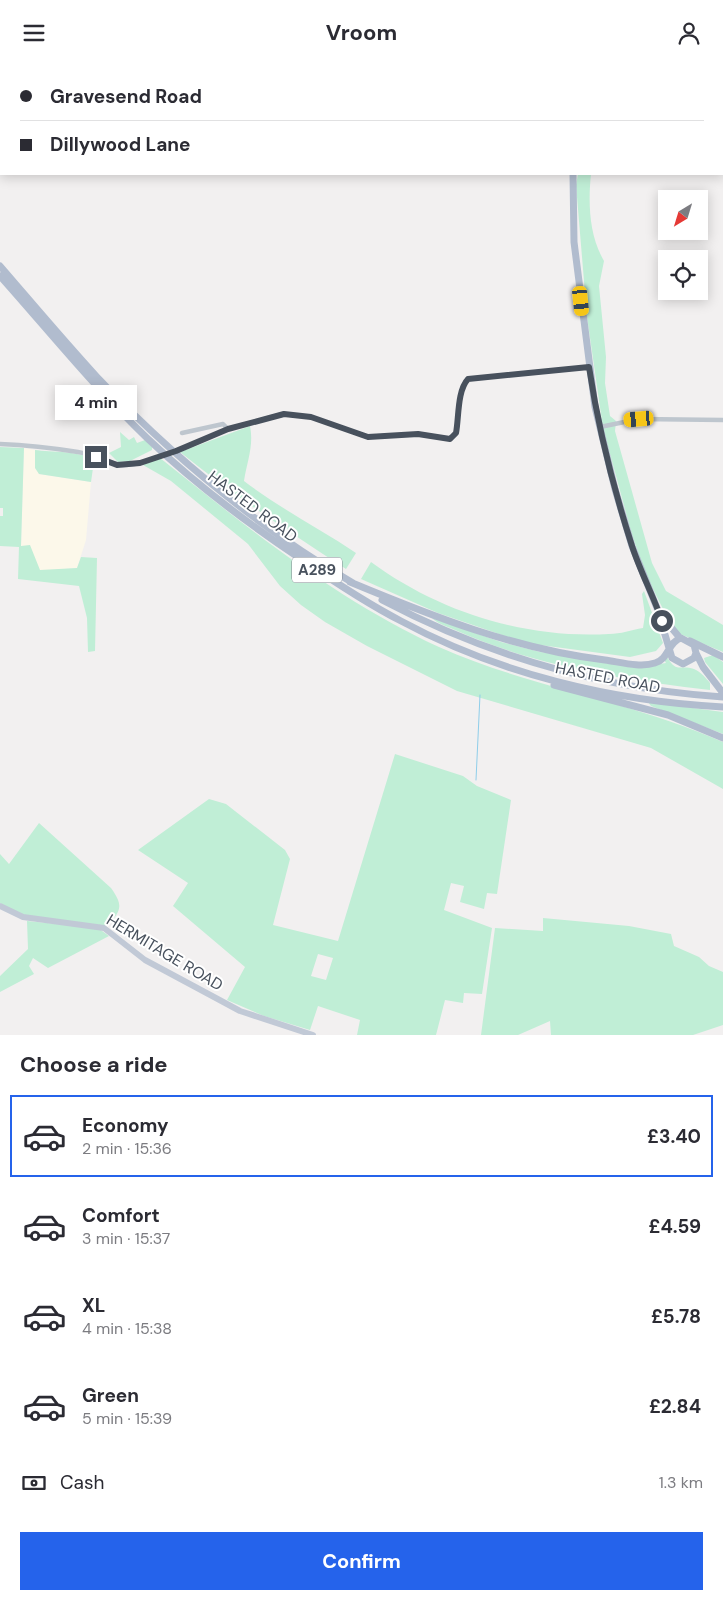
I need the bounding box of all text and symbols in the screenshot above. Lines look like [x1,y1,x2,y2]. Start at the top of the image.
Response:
text: Vroom [326,18,397,47]
icon: menu [20,19,48,47]
icon: person [675,19,703,47]
text: Gravesend Road [50,84,202,109]
text: Dillywood Lane [50,132,191,157]
north arrow [658,190,708,240]
map controls [658,190,708,300]
button: locate [658,250,708,300]
car [571,285,590,317]
callout: 4 min [55,385,137,419]
text: 4 min [74,392,118,413]
car [623,410,654,428]
route end [85,446,107,468]
street label: HASTED ROAD [204,466,302,547]
road number: A289 [292,557,342,583]
route start [651,610,673,632]
street label: HASTED ROAD [554,657,662,698]
street label: HERMITAGE ROAD [103,909,227,996]
text: Choose a ride [20,1050,168,1079]
text: Economy [82,1113,169,1138]
icon: car [22,1114,67,1159]
text: £3.40 [647,1124,701,1149]
text: 2 min · 15:36 [82,1138,172,1159]
text: Comfort [82,1203,160,1228]
icon: car [22,1204,67,1249]
text: £4.59 [649,1214,701,1239]
text: 3 min · 15:37 [82,1228,170,1249]
text: XL [82,1293,105,1318]
icon: car [22,1294,67,1339]
text: £5.78 [651,1304,701,1329]
text: 4 min · 15:38 [82,1318,172,1339]
text: Green [82,1383,139,1408]
icon: car [22,1384,67,1429]
text: £2.84 [649,1394,701,1419]
text: 5 min · 15:39 [82,1408,172,1429]
icon: cash [20,1469,48,1497]
text: Cash [60,1470,104,1495]
text: 1.3 km [659,1472,703,1493]
button: Confirm [20,1532,703,1590]

